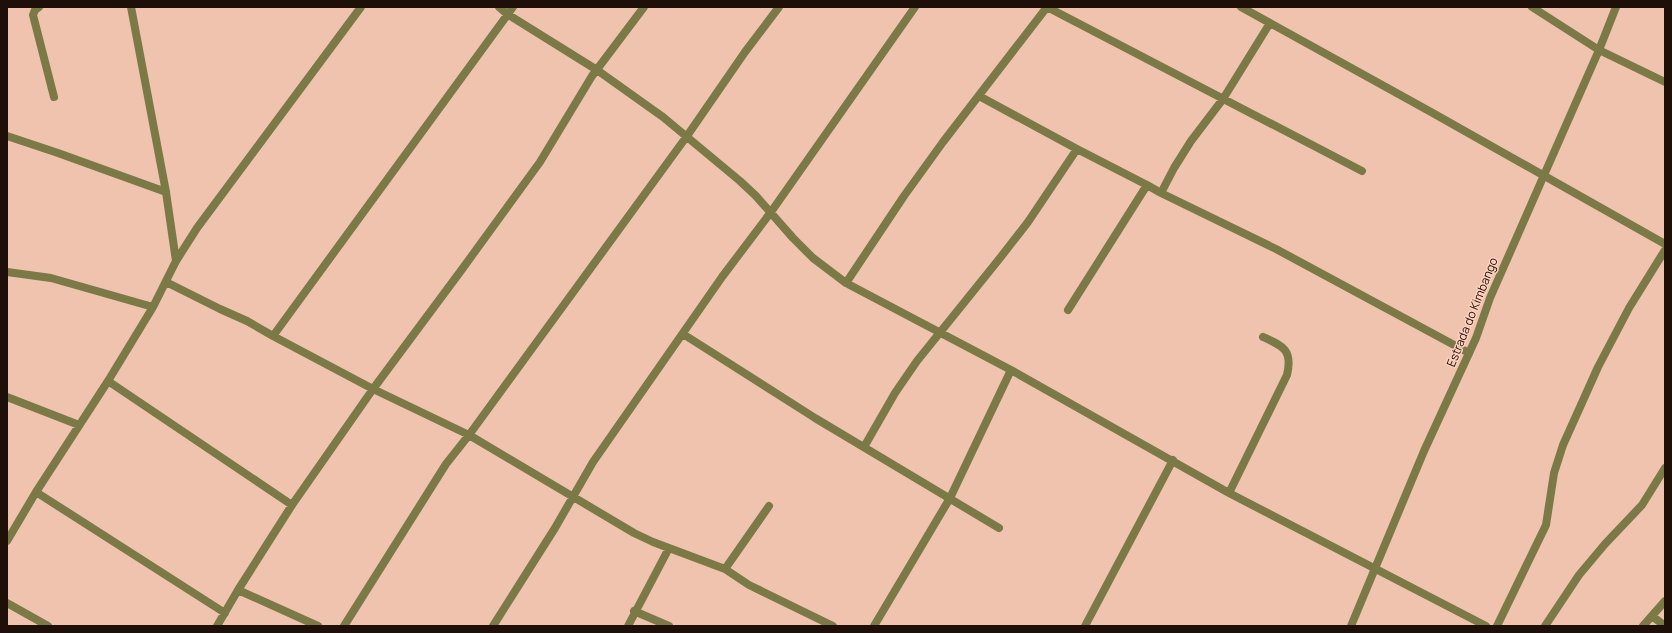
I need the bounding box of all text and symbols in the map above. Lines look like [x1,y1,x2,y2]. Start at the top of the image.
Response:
street label: Estrada do Kimbango [1442,255,1502,369]

